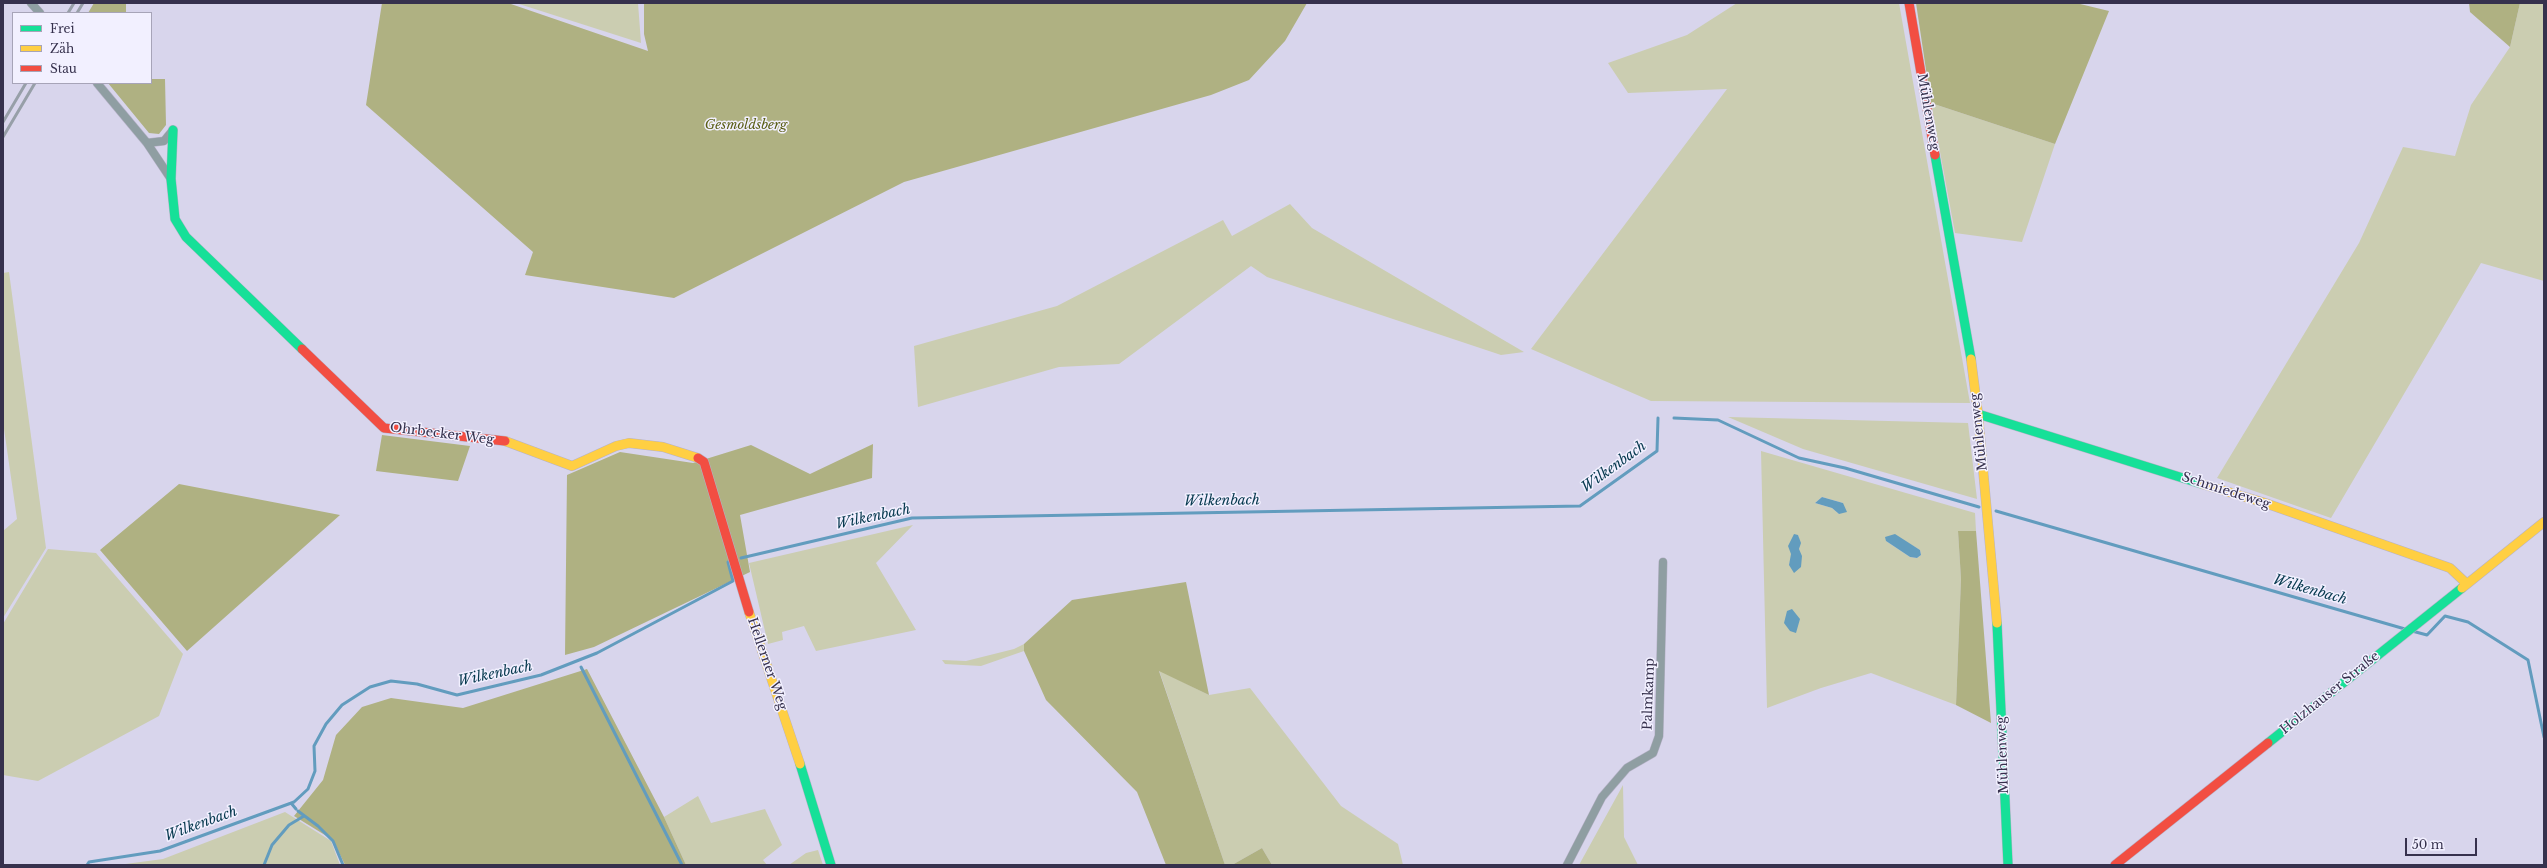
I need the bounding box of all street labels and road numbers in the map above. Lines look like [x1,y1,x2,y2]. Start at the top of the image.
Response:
street label: Mühlenweg [1914,72,1942,152]
street label: Mühlenweg [1967,392,1991,472]
street label: Ohrbecker Weg [389,420,495,448]
street label: Schmiedeweg [2180,469,2272,513]
street label: Hellerner Weg [744,616,790,712]
street label: Holzhauser Straße [2277,648,2383,738]
street label: Palmkamp [1640,658,1658,730]
street label: Mühlenweg [1994,716,2012,794]

